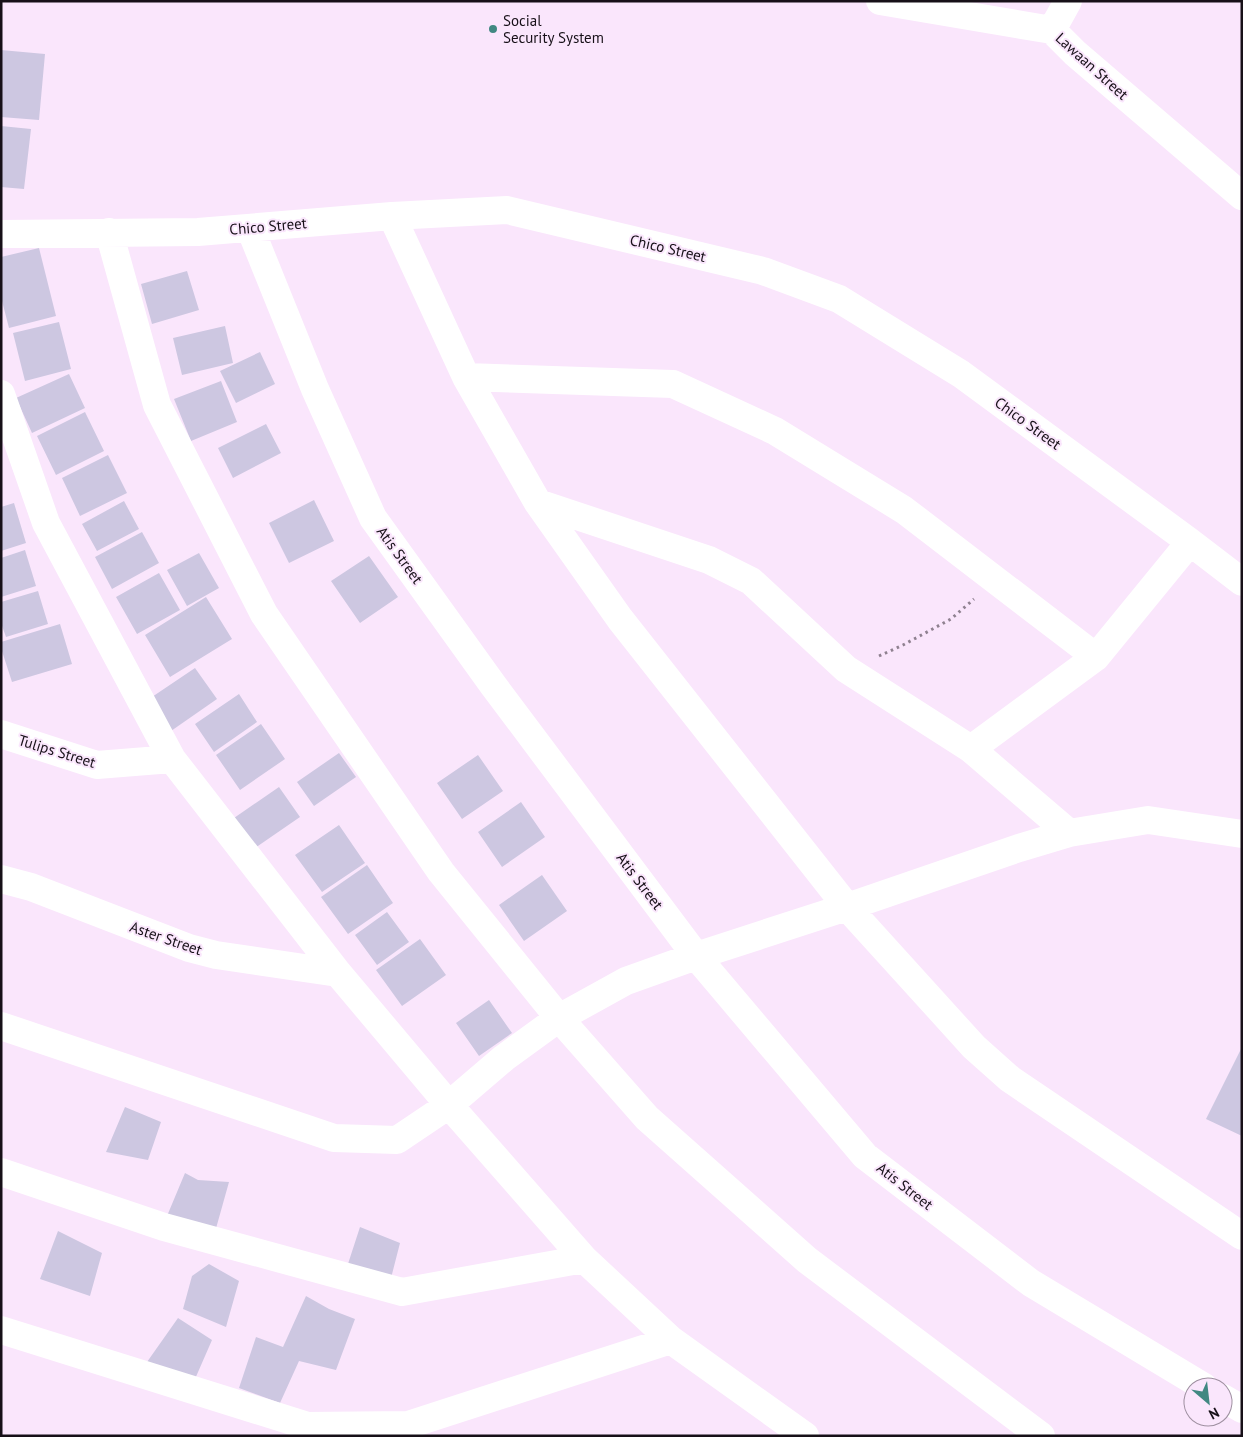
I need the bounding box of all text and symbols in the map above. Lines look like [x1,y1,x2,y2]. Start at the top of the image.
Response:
place label: Social Security System [503,11,604,47]
marker: Social Security System [487,23,499,35]
street label: Lawaan Street [1052,28,1132,104]
street label: Chico Street [229,213,307,239]
street label: Chico Street [628,230,708,266]
street label: Chico Street [991,393,1065,453]
street label: Atis Street [373,523,427,587]
street label: Tulips Street [16,730,98,772]
street label: Atis Street [612,849,668,913]
street label: Aster Street [127,917,205,959]
street label: Atis Street [873,1158,937,1214]
north arrow [1183,1377,1233,1427]
text: N [1206,1403,1222,1424]

